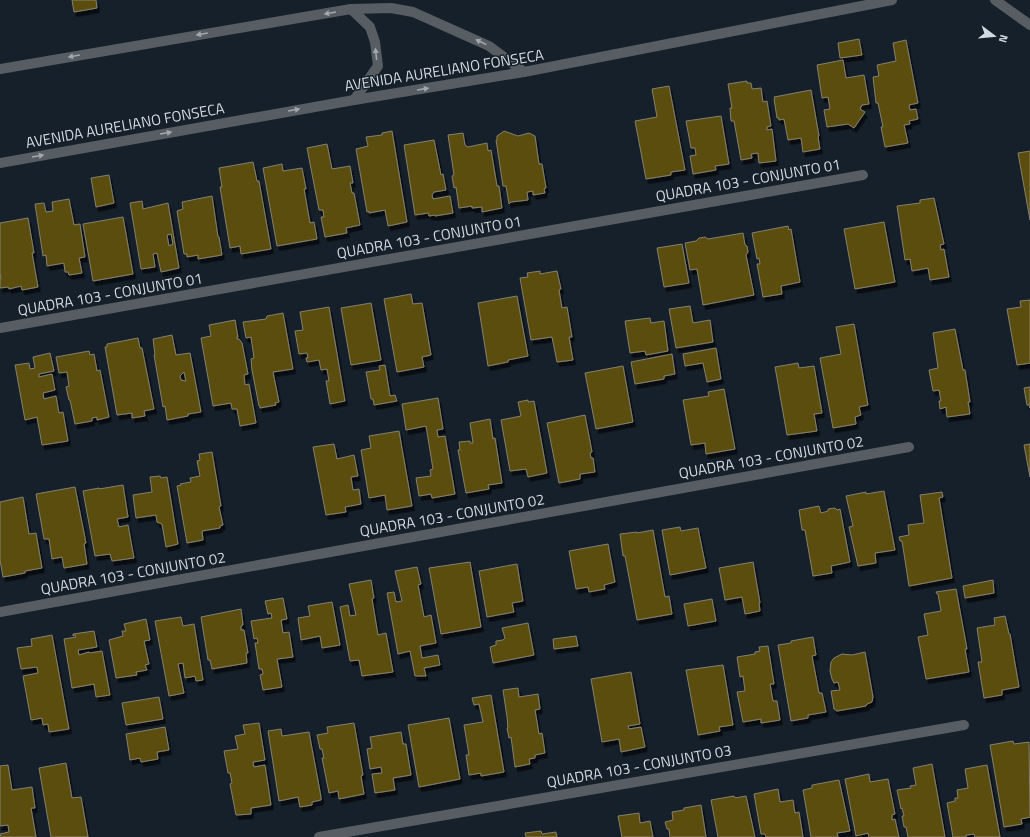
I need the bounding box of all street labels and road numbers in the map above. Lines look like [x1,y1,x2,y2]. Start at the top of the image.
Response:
street label: AVENIDA AURELIANO FONSECA [343,43,545,97]
street label: AVENIDA AURELIANO FONSECA [24,96,226,154]
street label: QUADRA 103 - CONJUNTO 01 [654,152,842,208]
street label: QUADRA 103 - CONJUNTO 01 [335,209,523,265]
street label: QUADRA 103 - CONJUNTO 01 [16,266,204,322]
street label: QUADRA 103 - CONJUNTO 02 [677,429,865,485]
street label: QUADRA 103 - CONJUNTO 02 [358,487,546,543]
street label: QUADRA 103 - CONJUNTO 02 [39,545,227,601]
street label: QUADRA 103 - CONJUNTO 03 [545,738,733,794]

